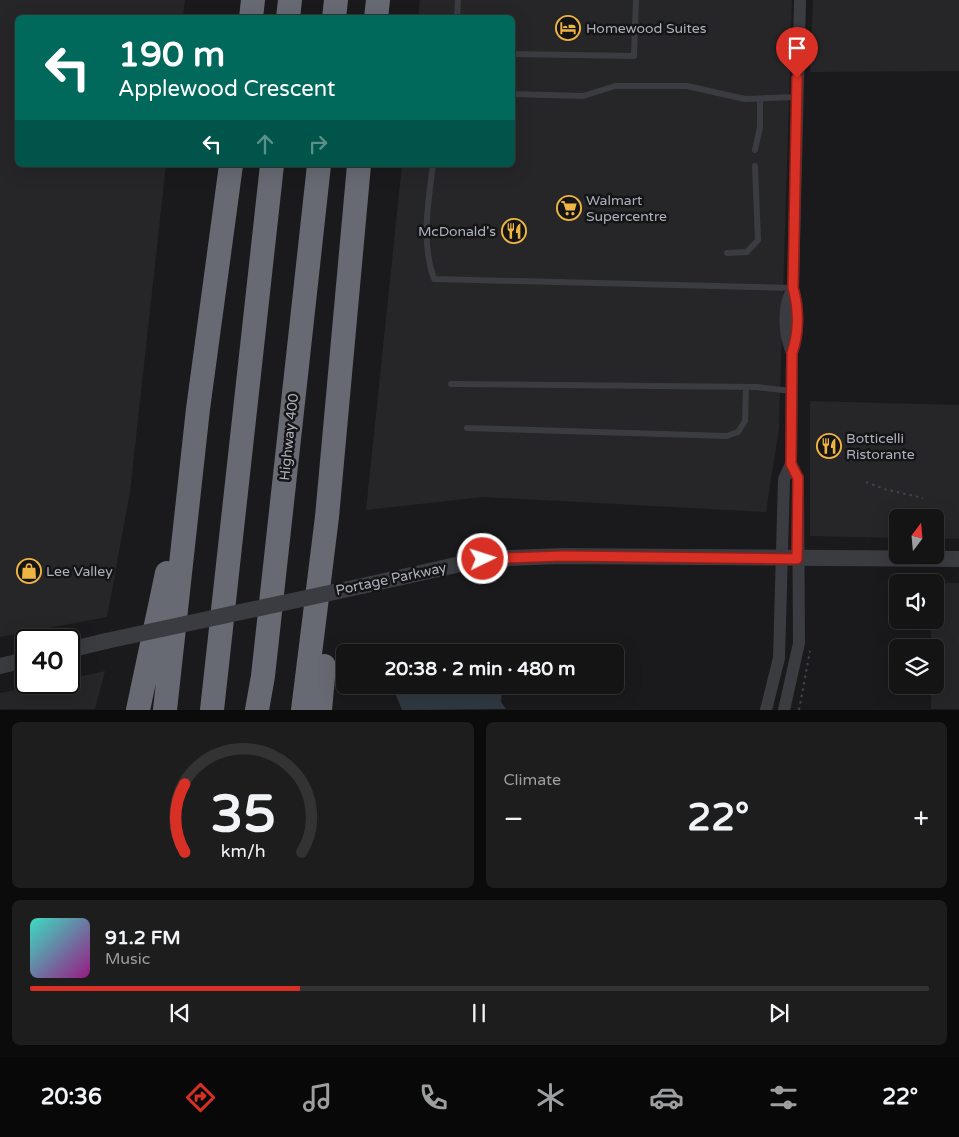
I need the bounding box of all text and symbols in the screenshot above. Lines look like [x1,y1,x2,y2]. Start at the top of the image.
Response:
hotel icon: Homewood Suites [555,15,581,41]
place label: Homewood Suites [586,20,707,37]
pin [776,27,818,78]
text: 190 m [118,34,225,76]
icon: arrive [783,34,811,62]
icon: left [35,35,100,100]
text: Applewood Crescent [118,76,335,102]
icon: left [198,130,226,158]
icon: ahead [251,130,279,158]
icon: right [304,130,332,158]
place label: Walmart Supercentre [586,192,667,225]
supermarket icon: Walmart Supercentre [556,195,582,221]
restaurant icon: McDonald's [501,218,527,244]
place label: McDonald's [418,223,496,240]
street label: Highway 400 [276,392,302,481]
place label: Botticelli Ristorante [846,430,915,463]
restaurant icon: Botticelli Ristorante [816,433,842,459]
north arrow [889,509,944,564]
map controls [889,509,944,694]
position arrow [456,532,508,584]
shop icon: Lee Valley [16,558,42,584]
street label: Portage Parkway [334,559,448,599]
place label: Lee Valley [46,563,113,580]
button: sound [889,574,944,629]
speed limit sign: 40 [15,629,80,694]
button: layers [889,639,944,694]
text: 20:38 · 2 min · 480 m [384,658,576,680]
text: Climate [504,770,561,790]
text: 35 [210,783,275,846]
text: 22° [687,795,749,841]
text: − [504,802,523,836]
text: + [913,802,929,836]
text: km/h [220,841,265,862]
text: 91.2 FM [105,927,181,949]
text: Music [105,949,150,969]
icon: previous [166,999,194,1027]
icon: pause [465,999,493,1027]
icon: next [765,999,793,1027]
icon: directions [183,1080,218,1115]
icon: music [300,1080,335,1115]
icon: phone [416,1080,451,1115]
icon: climate [533,1080,568,1115]
icon: car [649,1080,684,1115]
icon: filters [766,1080,801,1115]
text: 20:36 [41,1084,102,1110]
text: 22° [882,1084,918,1110]

